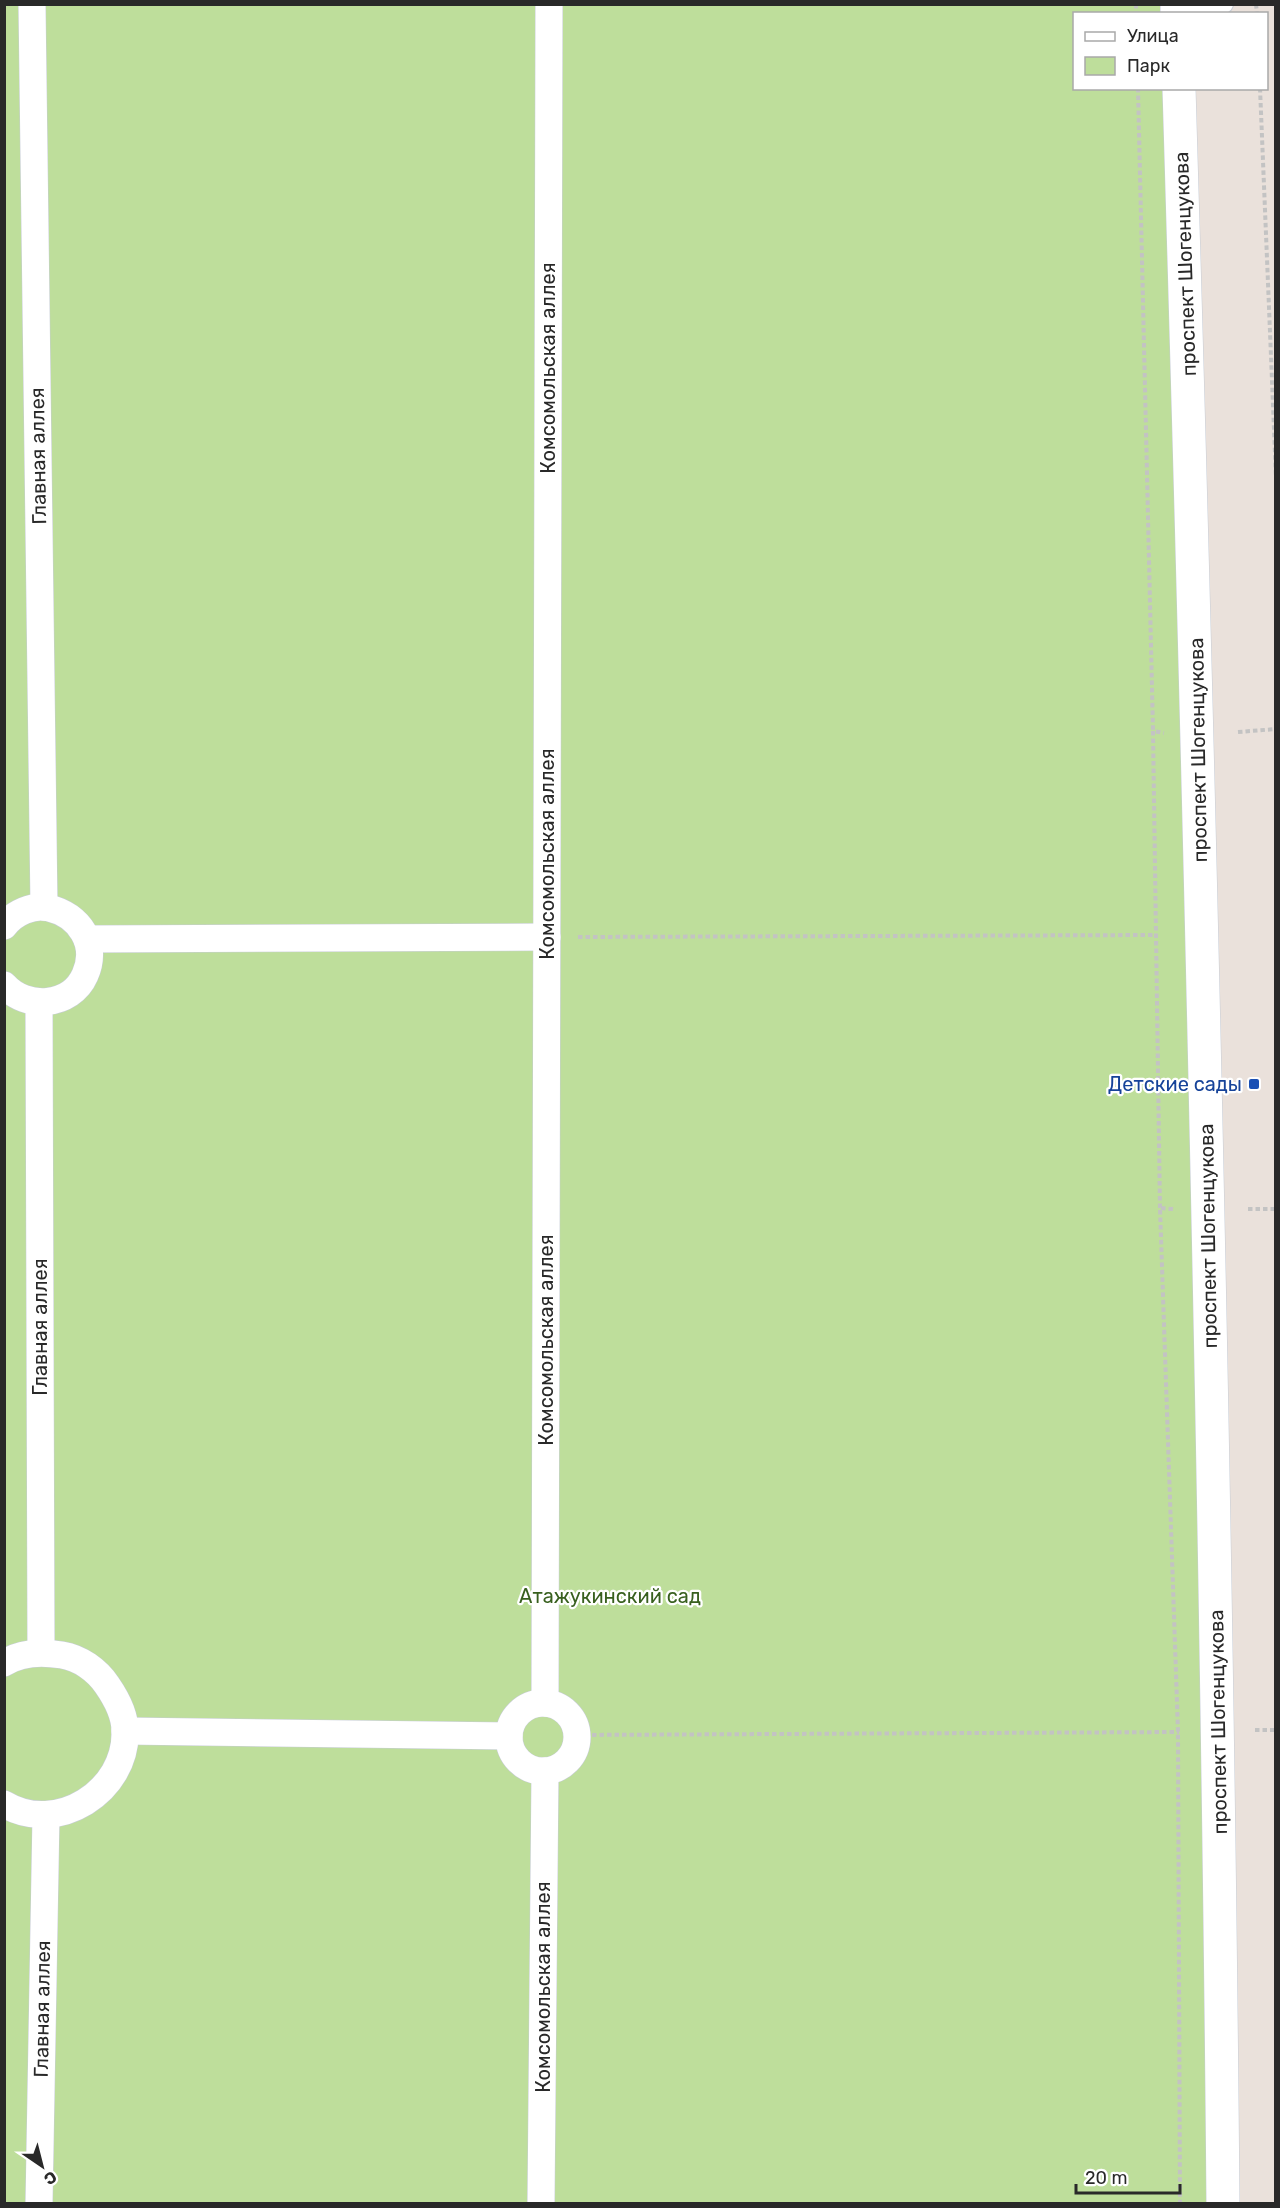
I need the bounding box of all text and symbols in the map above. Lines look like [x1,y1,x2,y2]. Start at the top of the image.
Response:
legend [1073,12,1268,90]
text: Улица [1127,25,1179,47]
text: Парк [1127,55,1171,77]
street label: проспект Шогенцукова [1169,151,1201,377]
street label: Комсомольская аллея [536,262,560,474]
street label: Главная аллея [25,387,51,525]
street label: проспект Шогенцукова [1184,637,1212,863]
street label: Комсомольская аллея [535,748,559,960]
place label: Детские сады [1108,1072,1242,1096]
marker: Детские сады [1247,1077,1261,1091]
street label: проспект Шогенцукова [1194,1123,1222,1349]
street label: Комсомольская аллея [534,1234,558,1446]
street label: Главная аллея [28,1258,52,1396]
park label: Атажукинский сад [519,1584,701,1608]
street label: проспект Шогенцукова [1204,1609,1232,1835]
street label: Комсомольская аллея [531,1881,555,2093]
street label: Главная аллея [29,1940,55,2078]
north arrow [12,2136,72,2196]
scale bar [1076,2157,1180,2195]
text: С [40,2167,60,2189]
text: 20 m [1085,2167,1127,2189]

